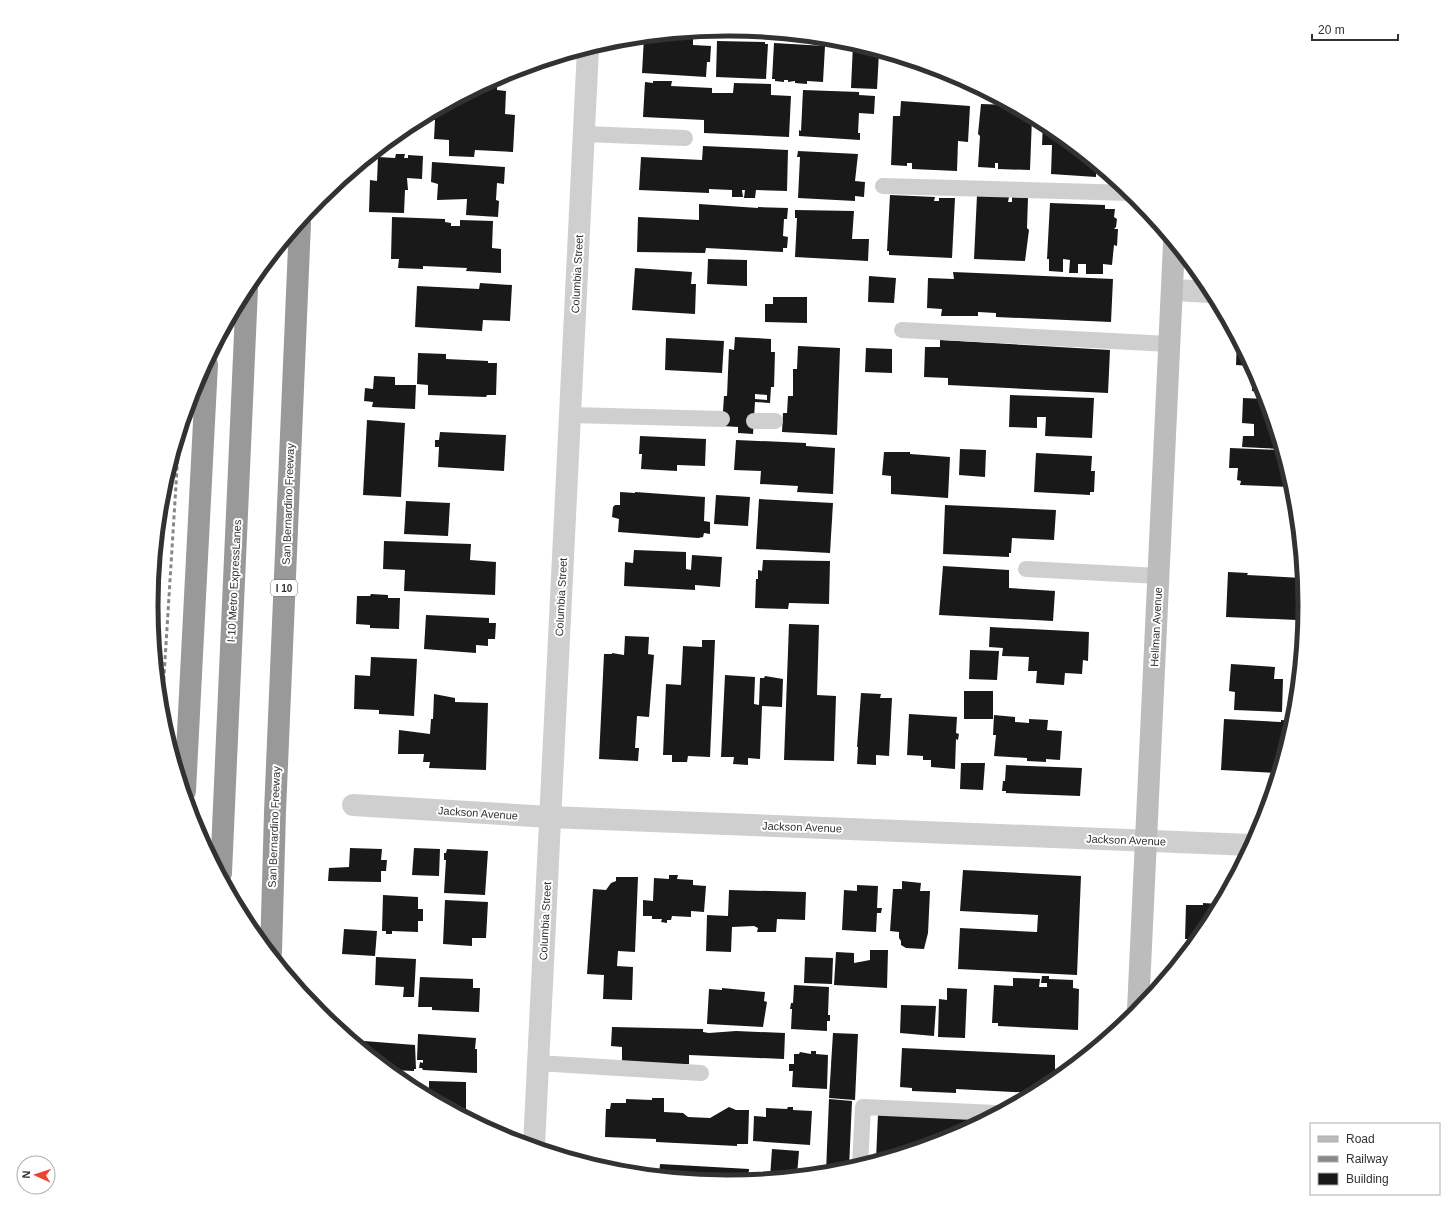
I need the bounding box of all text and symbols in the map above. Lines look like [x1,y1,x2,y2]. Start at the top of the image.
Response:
scale bar [1312,16,1398,42]
text: 20 m [1318,23,1345,37]
street label: Columbia Street [569,234,585,314]
street label: San Bernardino Freeway [280,442,296,565]
street label: I-10 Metro ExpressLanes [225,519,243,643]
street label: Columbia Street [553,557,569,637]
road number: I 10 [271,580,297,596]
street label: Hellman Avenue [1148,587,1164,667]
street label: San Bernardino Freeway [266,765,282,888]
street label: Jackson Avenue [438,804,518,822]
street label: Jackson Avenue [762,820,842,834]
street label: Jackson Avenue [1086,833,1166,847]
street label: Columbia Street [537,881,553,961]
legend [1310,1123,1440,1195]
text: Road [1346,1132,1375,1146]
text: Railway [1346,1152,1388,1166]
north arrow [16,1155,56,1195]
text: N [20,1170,32,1179]
text: Building [1346,1172,1389,1186]

